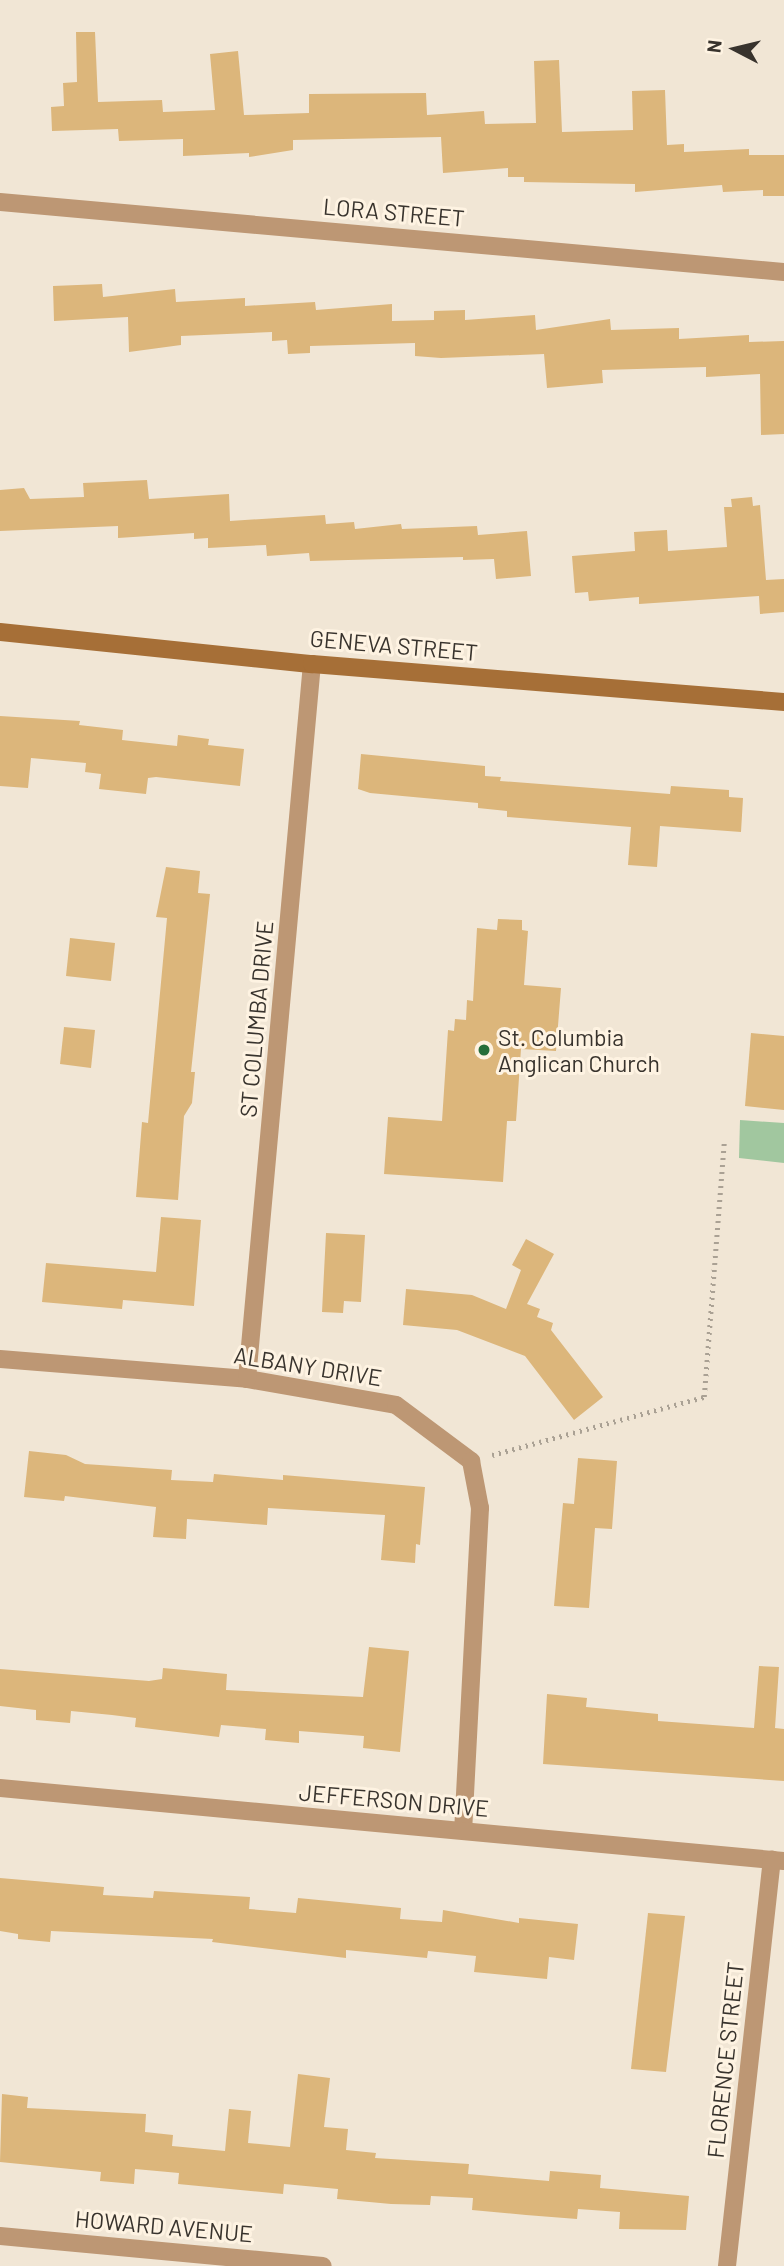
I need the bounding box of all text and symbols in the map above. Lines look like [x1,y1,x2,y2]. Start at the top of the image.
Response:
north arrow [700,14,770,84]
text: N [701,39,726,54]
street label: LORA STREET [322,192,466,232]
street label: GENEVA STREET [309,624,479,666]
street label: ST COLUMBA DRIVE [234,920,278,1118]
place label: St. Columbia Anglican Church [498,1023,660,1077]
marker: St. Columbia Anglican Church [476,1042,492,1058]
street label: ALBANY DRIVE [232,1341,384,1391]
street label: JEFFERSON DRIVE [298,1778,490,1822]
street label: FLORENCE STREET [701,1960,749,2160]
street label: HOWARD AVENUE [74,2204,254,2248]

